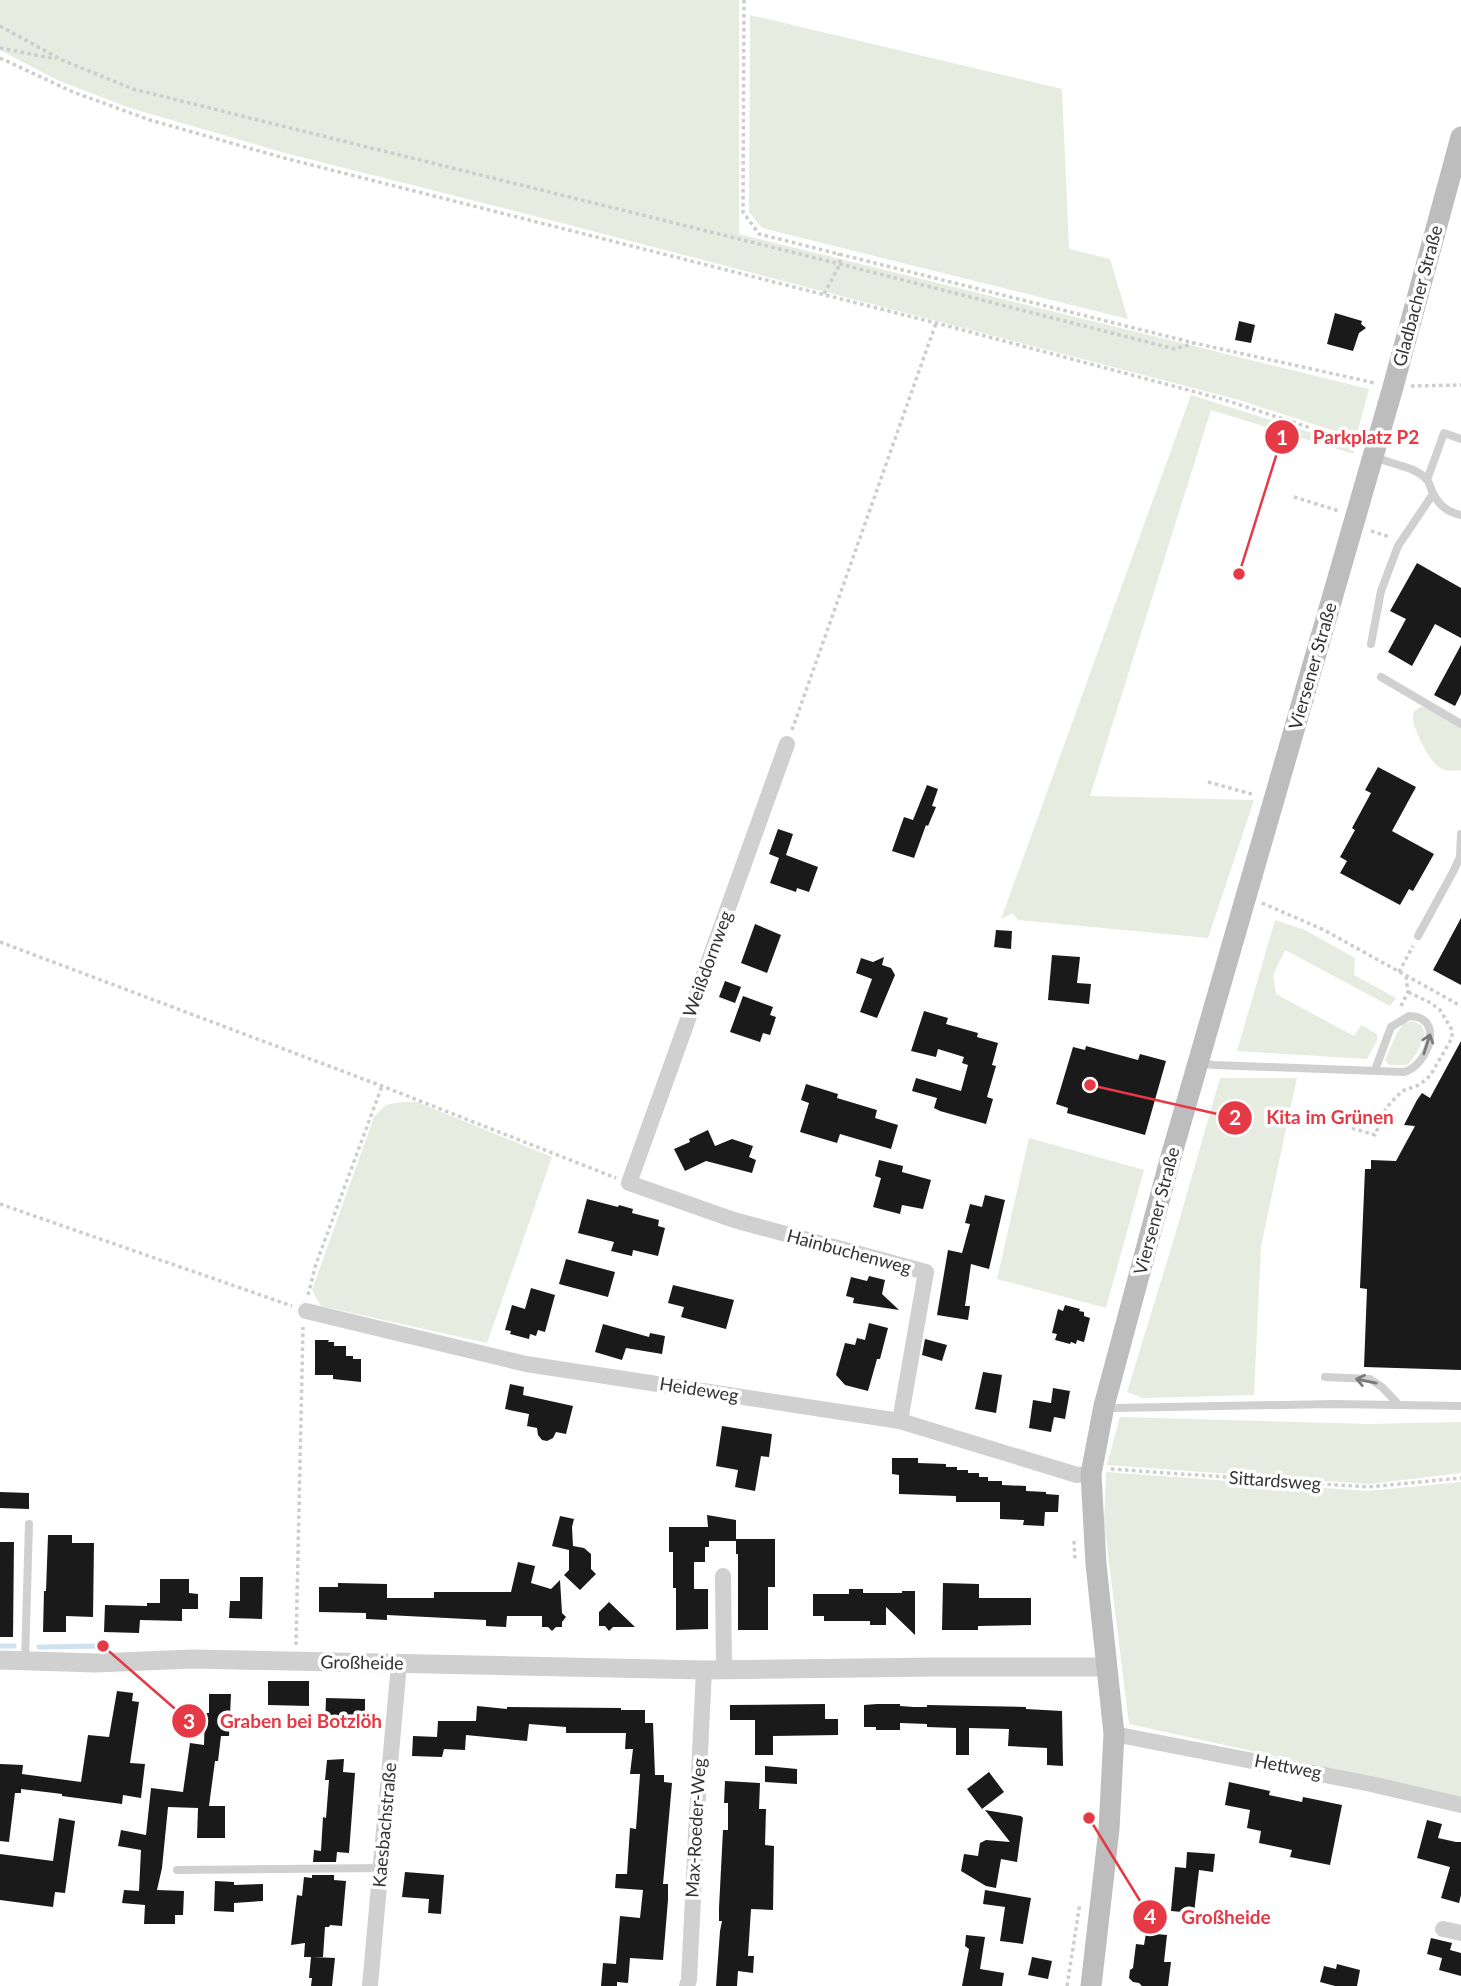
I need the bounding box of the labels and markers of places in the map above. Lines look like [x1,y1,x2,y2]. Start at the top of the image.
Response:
callout: Parkplatz P2 [1264,417,1434,457]
callout: Kita im Grünen [1217,1098,1408,1138]
callout: Graben bei Botzlöh [171,1701,396,1741]
callout: Großheide [1132,1897,1285,1937]

